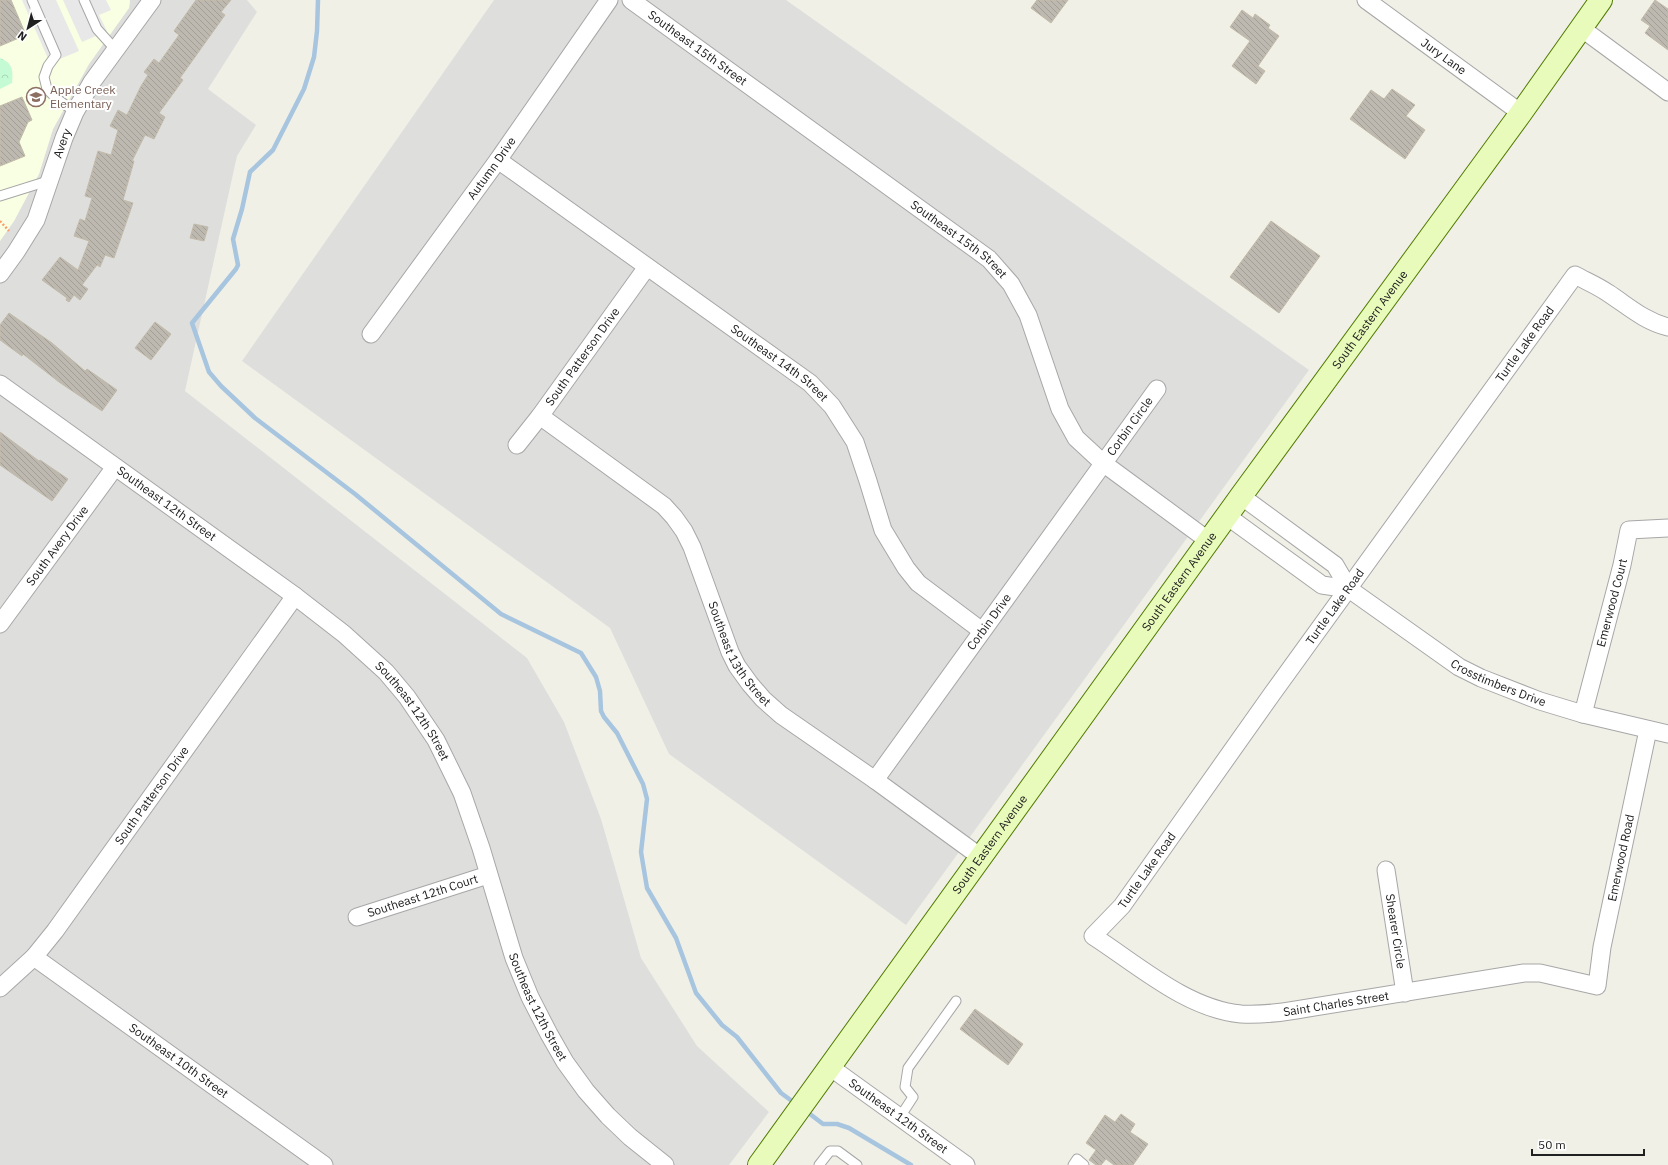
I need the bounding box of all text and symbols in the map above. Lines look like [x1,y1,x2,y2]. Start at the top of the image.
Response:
street label: Southeast 15th Street [645,7,750,89]
north arrow [8,8,48,48]
text: N [15,28,29,44]
street label: Jury Lane [1418,35,1470,78]
place label: Apple Creek Elementary [50,82,116,111]
school or university icon: Apple Creek Elementary [25,86,47,108]
street label: Avery [50,126,74,160]
street label: Autumn Drive [464,133,519,202]
street label: Southeast 15th Street [908,197,1011,281]
street label: South Eastern Avenue [1328,267,1411,372]
street label: Turtle Lake Road [1492,303,1557,385]
street label: South Patterson Drive [542,304,623,409]
street label: Southeast 14th Street [728,321,832,404]
street label: Corbin Circle [1103,393,1156,458]
street label: Southeast 12th Street [114,463,219,544]
street label: South Avery Drive [23,502,91,588]
street label: South Eastern Avenue [1138,529,1220,634]
street label: Emerwood Court [1593,557,1630,648]
street label: Turtle Lake Road [1302,566,1367,647]
street label: Corbin Drive [963,590,1014,653]
street label: Southeast 13th Street [705,599,774,709]
street label: Crosstimbers Drive [1448,655,1548,709]
street label: Southeast 12th Street [372,658,453,763]
street label: South Patterson Drive [111,743,192,847]
street label: South Eastern Avenue [949,791,1030,897]
street label: Emerwood Road [1604,813,1637,903]
street label: Turtle Lake Road [1114,829,1179,911]
street label: Southeast 12th Court [365,871,480,920]
street label: Shearer Circle [1383,893,1409,970]
street label: Southeast 12th Street [506,951,571,1064]
street label: Saint Charles Street [1282,988,1390,1019]
street label: Southeast 10th Street [126,1020,232,1101]
street label: Southeast 12th Street [846,1075,951,1156]
scale bar [1532,1131,1644,1157]
text: 50 m [1538,1137,1566,1152]

